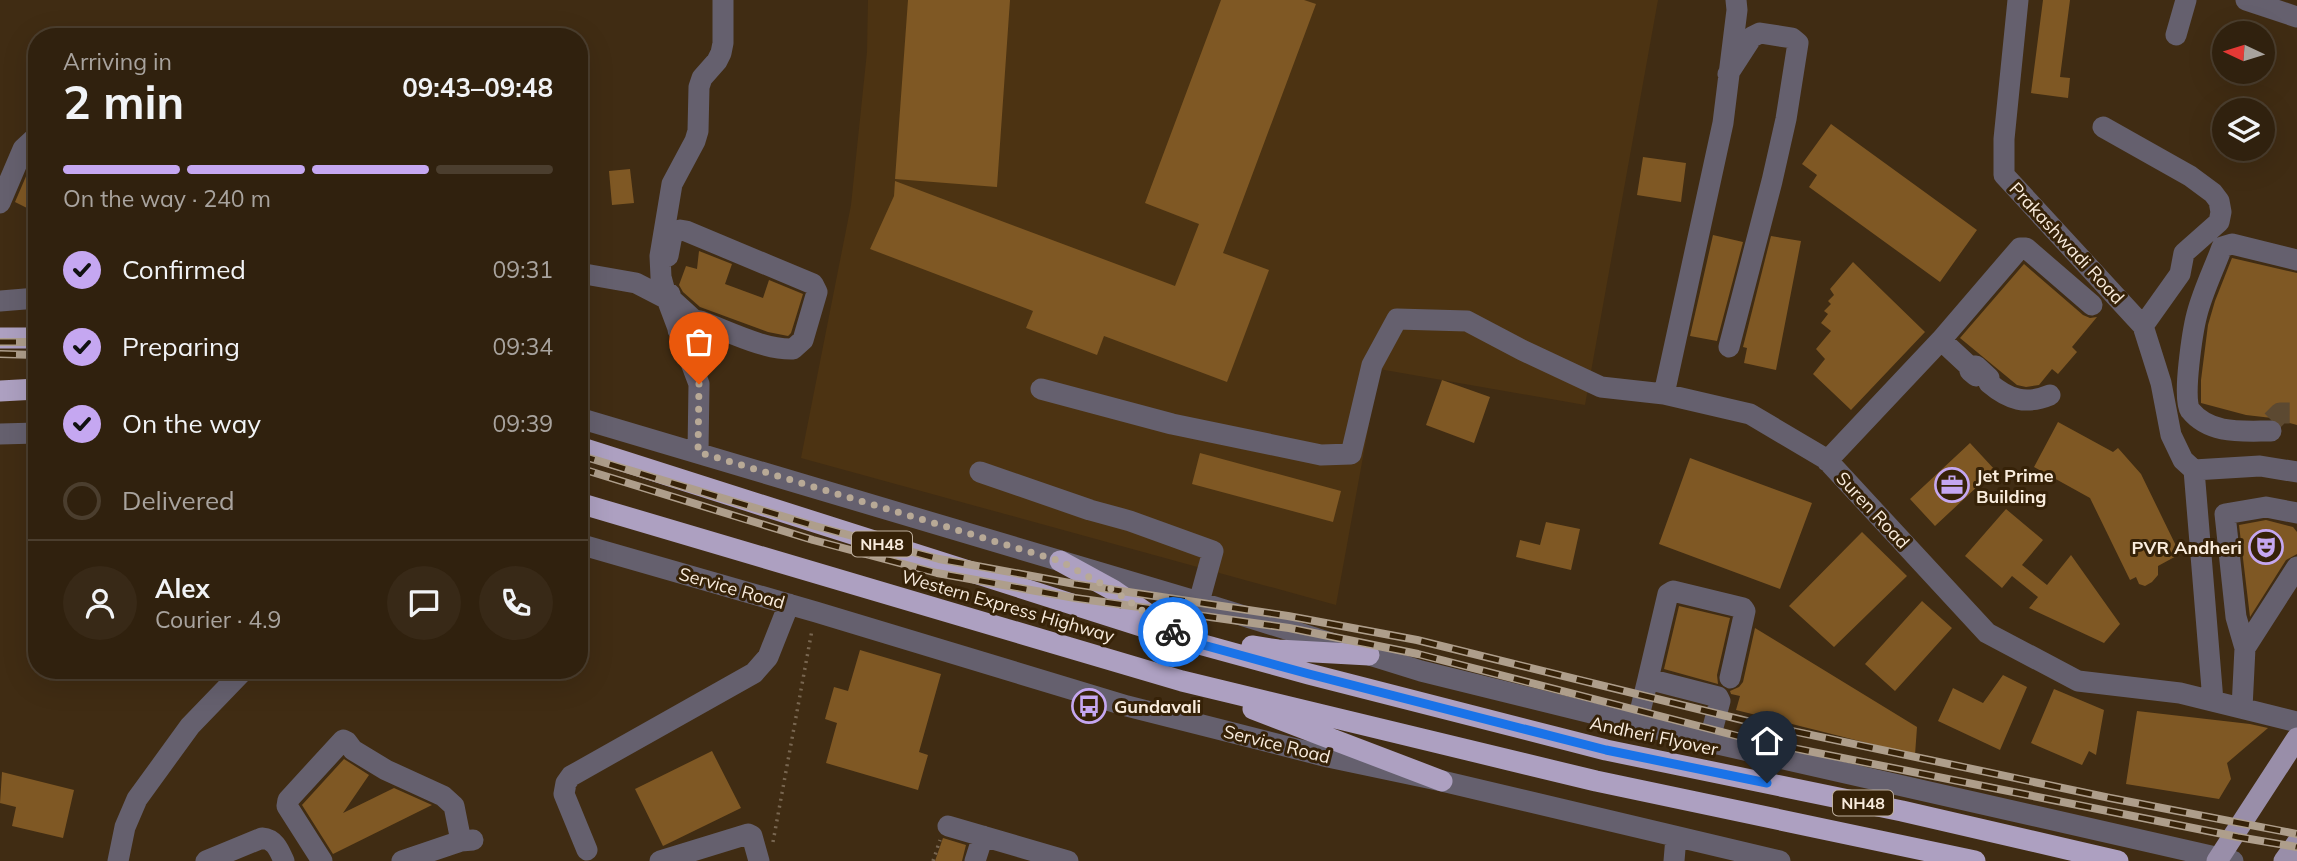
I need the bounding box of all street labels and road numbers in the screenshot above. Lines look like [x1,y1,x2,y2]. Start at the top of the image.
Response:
street label: Prakashwadi Road [2005,177,2129,309]
street label: Suren Road [1831,467,1915,553]
road number: NH48 [852,531,912,556]
street label: Service Road [676,562,788,614]
street label: Western Express Highway [899,565,1117,648]
street label: Andheri Flyover [1588,711,1720,761]
street label: Service Road [1221,720,1333,768]
road number: NH48 [1833,790,1893,816]

